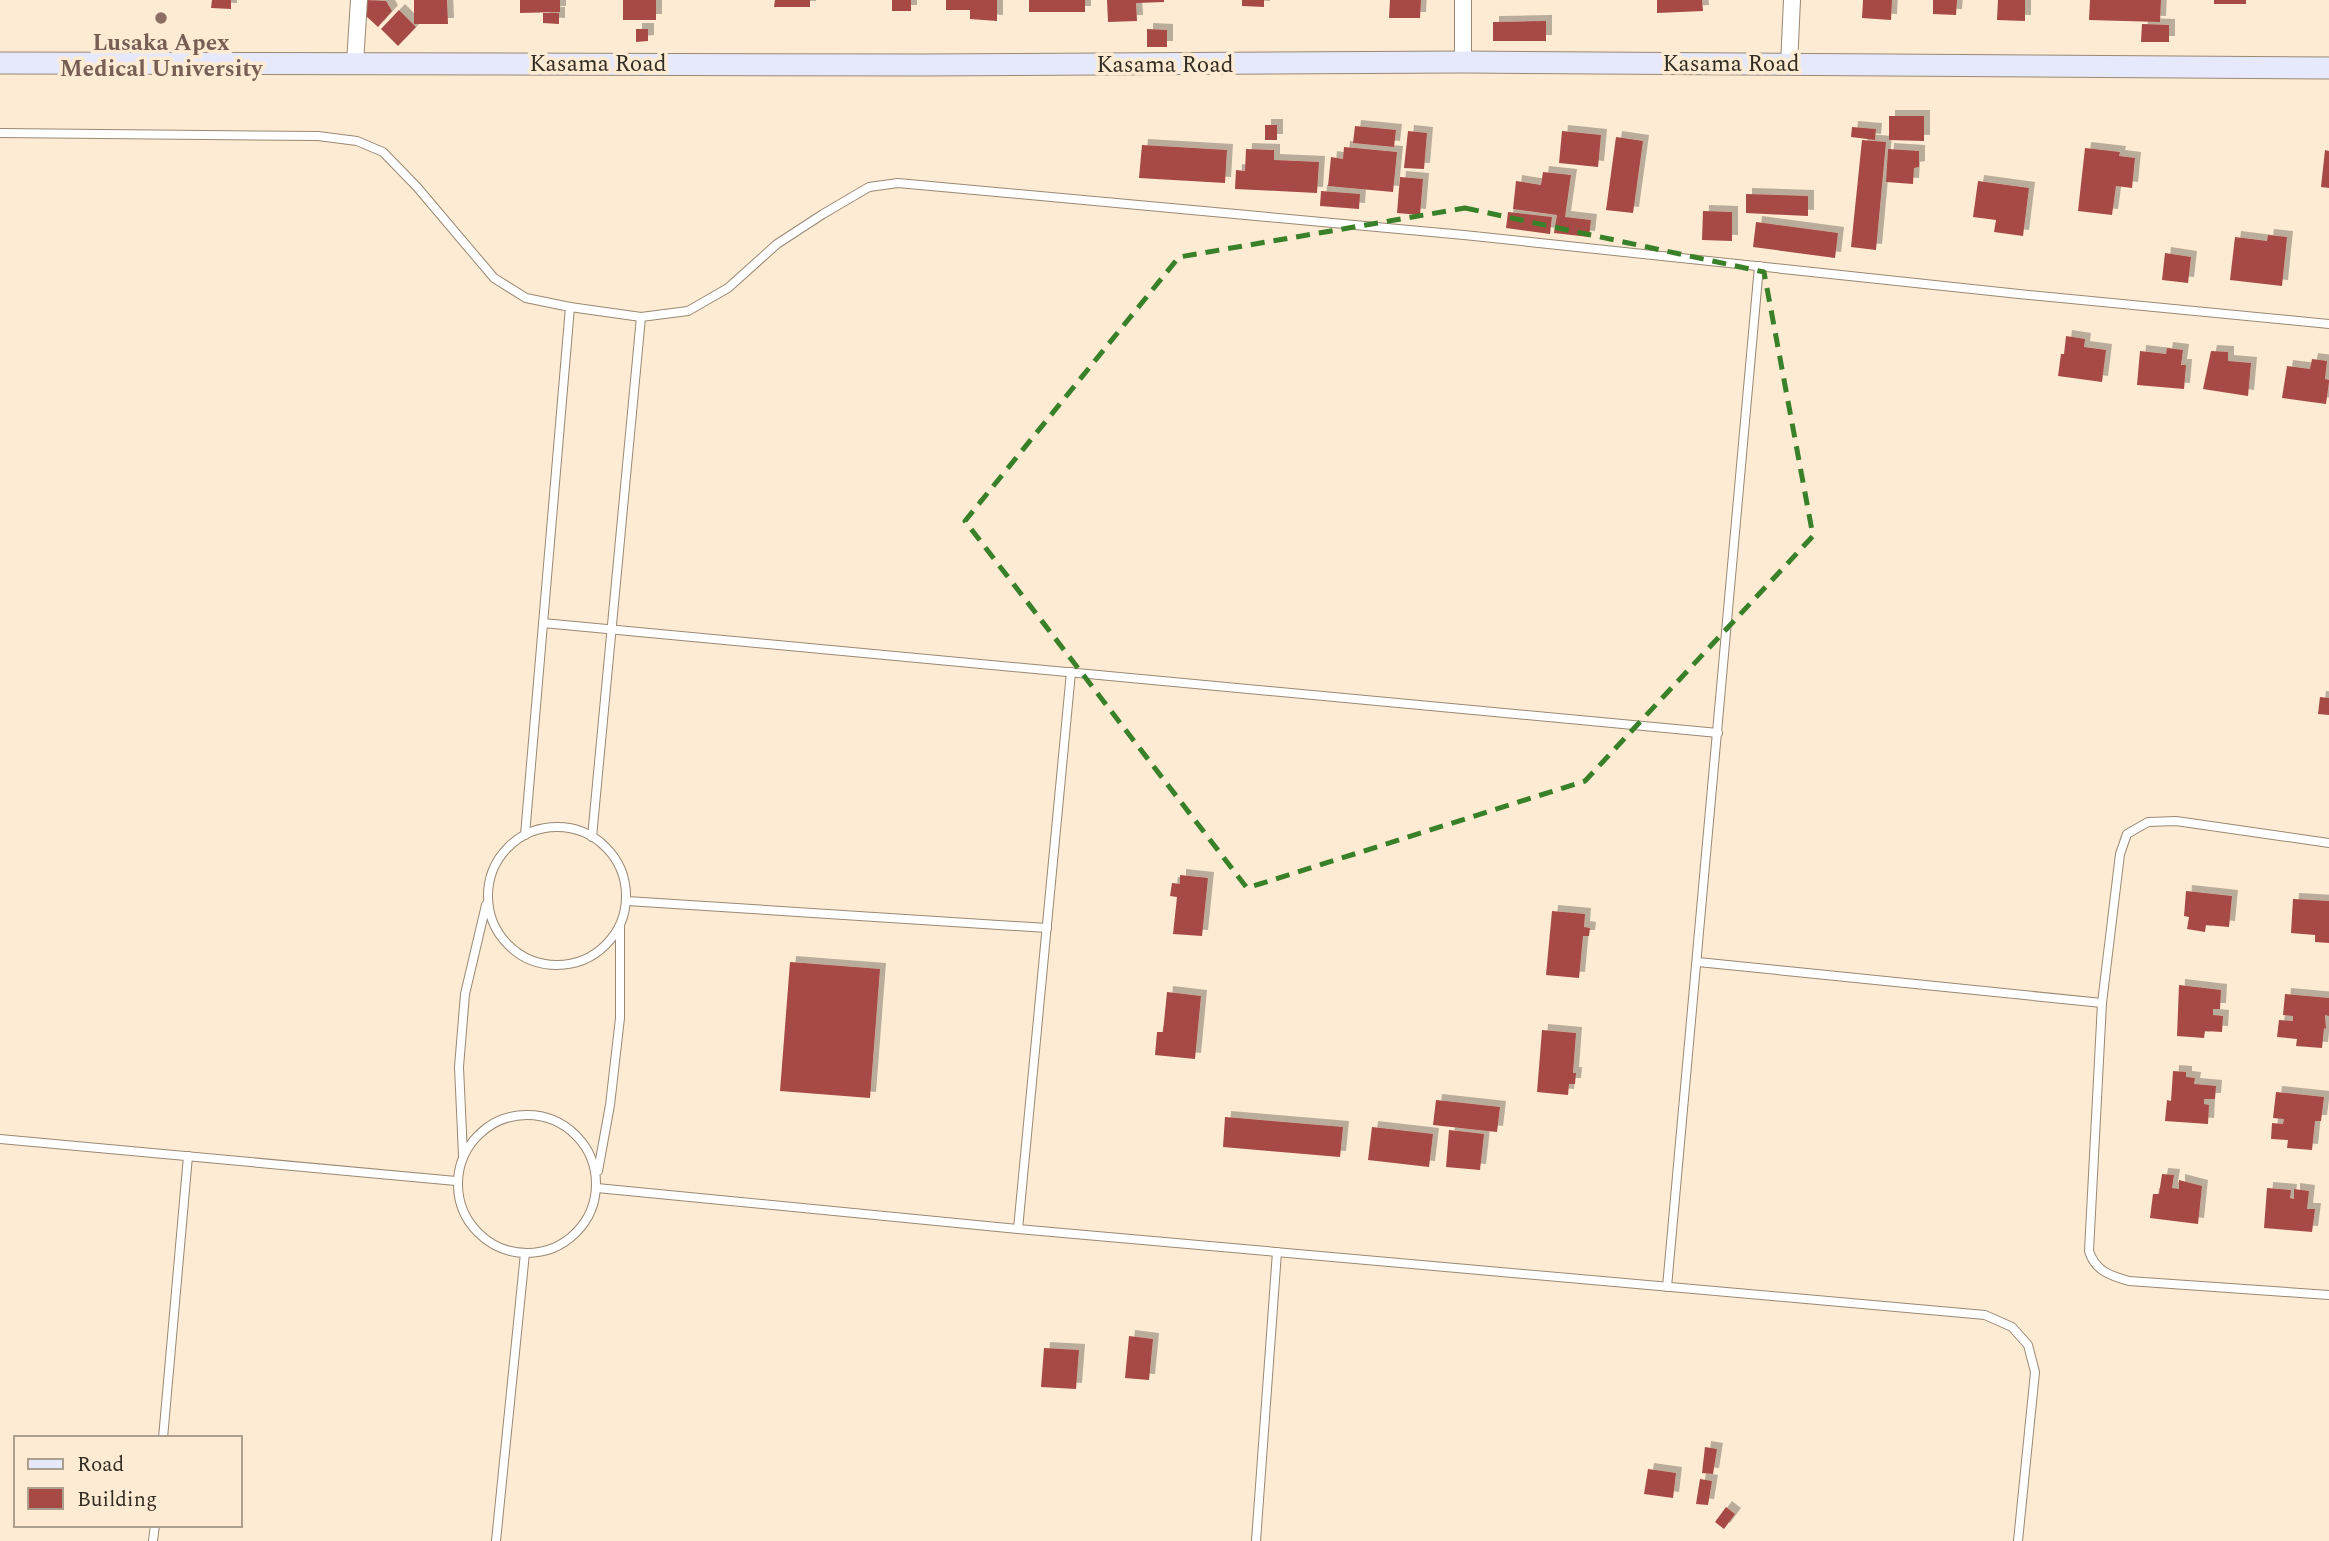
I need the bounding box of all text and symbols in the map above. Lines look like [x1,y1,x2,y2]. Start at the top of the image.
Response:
marker: Lusaka Apex Medical University [153,10,169,26]
place label: Lusaka Apex Medical University [60,26,263,87]
street label: Kasama Road [529,47,667,82]
street label: Kasama Road [1662,47,1800,82]
street label: Kasama Road [1096,48,1234,83]
legend [14,1436,242,1527]
text: Road [77,1449,124,1481]
text: Building [77,1484,157,1516]

